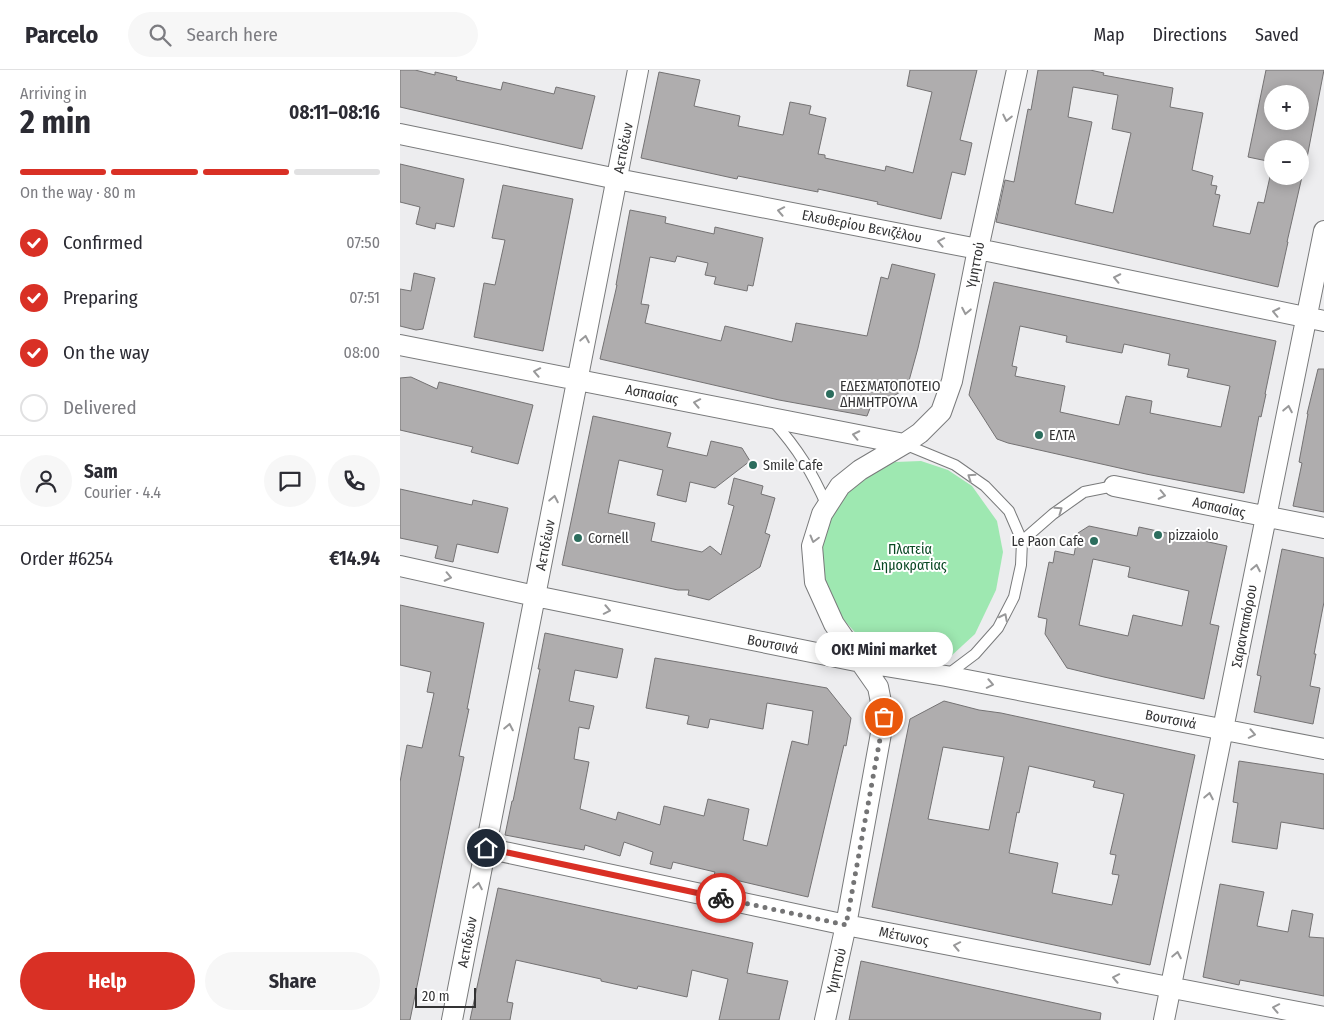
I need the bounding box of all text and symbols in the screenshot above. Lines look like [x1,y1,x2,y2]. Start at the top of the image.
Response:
search box [128,12,478,57]
text: Parcelo [25,21,98,49]
icon: search [146,21,174,49]
text: Search here [186,23,278,46]
text: Map [1093,24,1125,46]
text: Directions [1153,24,1227,46]
text: Saved [1255,24,1299,46]
text: Arriving in [20,84,87,103]
map controls [1264,85,1309,185]
button: + [1264,85,1309,130]
text: 08:11–08:16 [289,101,380,124]
text: 2 min [20,103,91,141]
one-way arrow [1002,113,1012,122]
street label: Αετιδέων [610,121,637,175]
button: − [1264,140,1309,185]
text: On the way · 80 m [20,183,136,202]
one-way arrow [777,206,786,216]
street label: Ελευθερίου Βενιζέλου [800,207,923,246]
icon: check [20,229,48,257]
text: Confirmed [63,231,143,254]
text: 07:50 [346,233,380,252]
one-way arrow [937,237,945,247]
street label: Υμηττού [963,241,988,290]
one-way arrow [1113,273,1122,284]
icon: check [20,284,48,312]
text: Preparing [63,286,138,309]
text: 07:51 [349,288,380,307]
one-way arrow [961,306,972,315]
one-way arrow [1272,307,1281,317]
one-way arrow [580,335,590,344]
icon: check [20,339,48,367]
text: On the way [63,341,149,364]
text: 08:00 [344,343,380,362]
one-way arrow [533,367,542,378]
place label: ΕΔΕΣΜΑΤΟΠΟΤΕΙΟ ΔΗΜΗΤΡΟΥΛΑ [840,378,941,411]
street label: Ασπασίας [624,381,680,408]
marker: ΕΔΕΣΜΑΤΟΠΟΤΕΙΟ ΔΗΜΗΤΡΟΥΛΑ [824,388,836,400]
text: Delivered [63,396,137,419]
one-way arrow [692,398,701,408]
one-way arrow [1282,404,1293,413]
place label: ΕΛΤΑ [1049,427,1076,444]
marker: ΕΛΤΑ [1033,429,1045,441]
one-way arrow [852,430,861,440]
button: person [20,455,72,507]
button: chat [264,455,316,507]
button: phone [328,455,380,507]
place label: Smile Cafe [763,457,823,474]
marker: Smile Cafe [747,459,759,471]
text: Sam [84,460,118,483]
one-way arrow [968,474,977,483]
text: Courier · 4.4 [84,483,161,502]
one-way arrow [1158,490,1166,500]
one-way arrow [548,494,558,503]
street label: Ασπασίας [1191,494,1247,521]
one-way arrow [1053,507,1063,516]
street label: Αετιδέων [532,518,559,572]
place label: pizzaiolo [1168,527,1219,544]
marker: pizzaiolo [1152,529,1164,541]
place label: Cornell [588,530,629,547]
marker: Cornell [572,532,584,544]
place label: Le Paon Cafe [1012,533,1084,550]
one-way arrow [810,535,820,543]
marker: Le Paon Cafe [1088,535,1100,547]
park label: Πλατεία Δημοκρατίας [873,541,947,574]
text: Order #6254 [20,547,113,570]
text: €14.94 [329,547,380,570]
one-way arrow [1250,564,1260,572]
one-way arrow [443,571,452,582]
street label: Σαρανταπόρου [1228,583,1261,669]
one-way arrow [602,604,611,615]
one-way arrow [998,613,1008,622]
street label: Βουτσινά [746,631,800,658]
callout: OK! Mini market [815,632,953,667]
text: OK! Mini market [831,640,937,659]
one-way arrow [985,679,994,689]
pin [863,696,905,738]
icon: bag [870,703,898,731]
street label: Βουτσινά [1144,706,1198,733]
one-way arrow [503,722,514,731]
one-way arrow [1248,729,1257,739]
one-way arrow [1204,791,1214,800]
pin [465,827,507,869]
icon: home [472,834,500,862]
courier [696,873,746,923]
one-way arrow [472,882,483,891]
icon: bike [707,884,735,912]
street label: Αετιδέων [454,915,481,969]
street label: Μέτωνος [878,923,930,950]
one-way arrow [953,942,961,952]
street label: Υμηττού [823,946,850,996]
one-way arrow [1172,951,1182,959]
button: Help [20,952,195,1010]
button: Share [205,952,380,1010]
one-way arrow [1112,973,1121,983]
scale bar [415,985,476,1008]
text: 20 m [422,988,450,1005]
one-way arrow [1272,1003,1280,1014]

